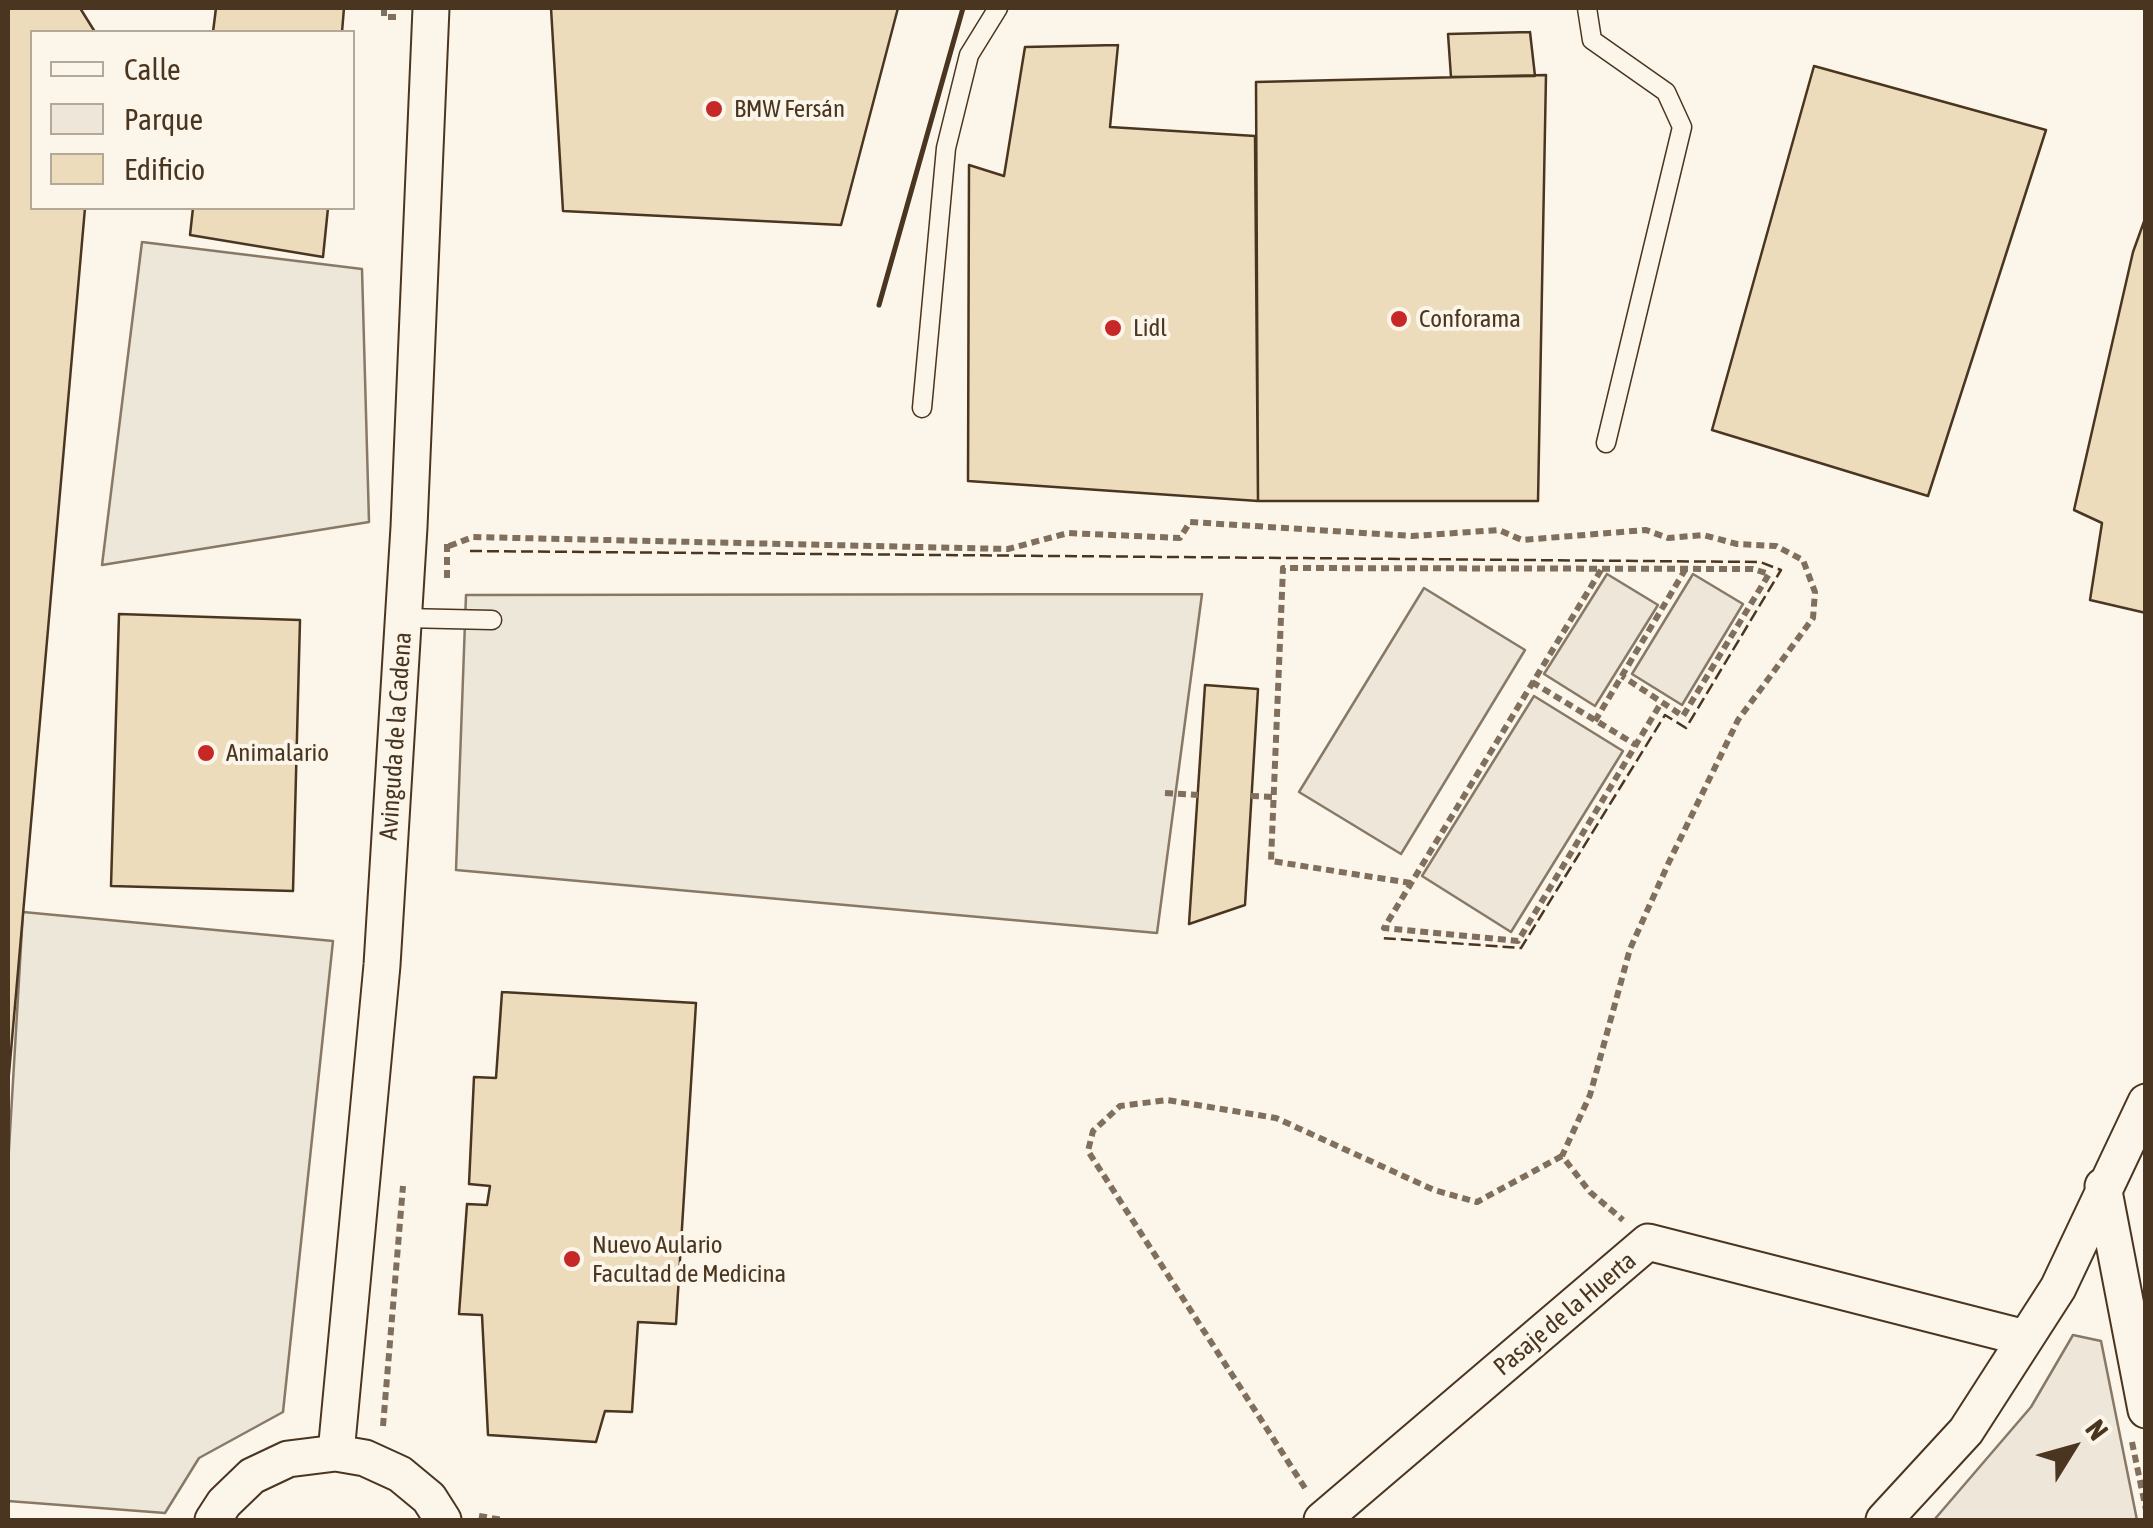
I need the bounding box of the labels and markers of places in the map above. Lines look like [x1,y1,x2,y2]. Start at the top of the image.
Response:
place label: BMW Fersán [734,94,845,124]
marker: BMW Fersán [703,98,725,120]
place label: Conforama [1419,304,1521,334]
marker: Conforama [1388,308,1410,330]
place label: Lidl [1133,313,1167,343]
marker: Lidl [1102,317,1124,339]
place label: Animalario [226,738,329,768]
marker: Animalario [195,742,217,764]
place label: Nuevo Aulario Facultad de Medicina [592,1230,786,1289]
marker: Nuevo Aulario Facultad de Medicina [561,1248,583,1270]

